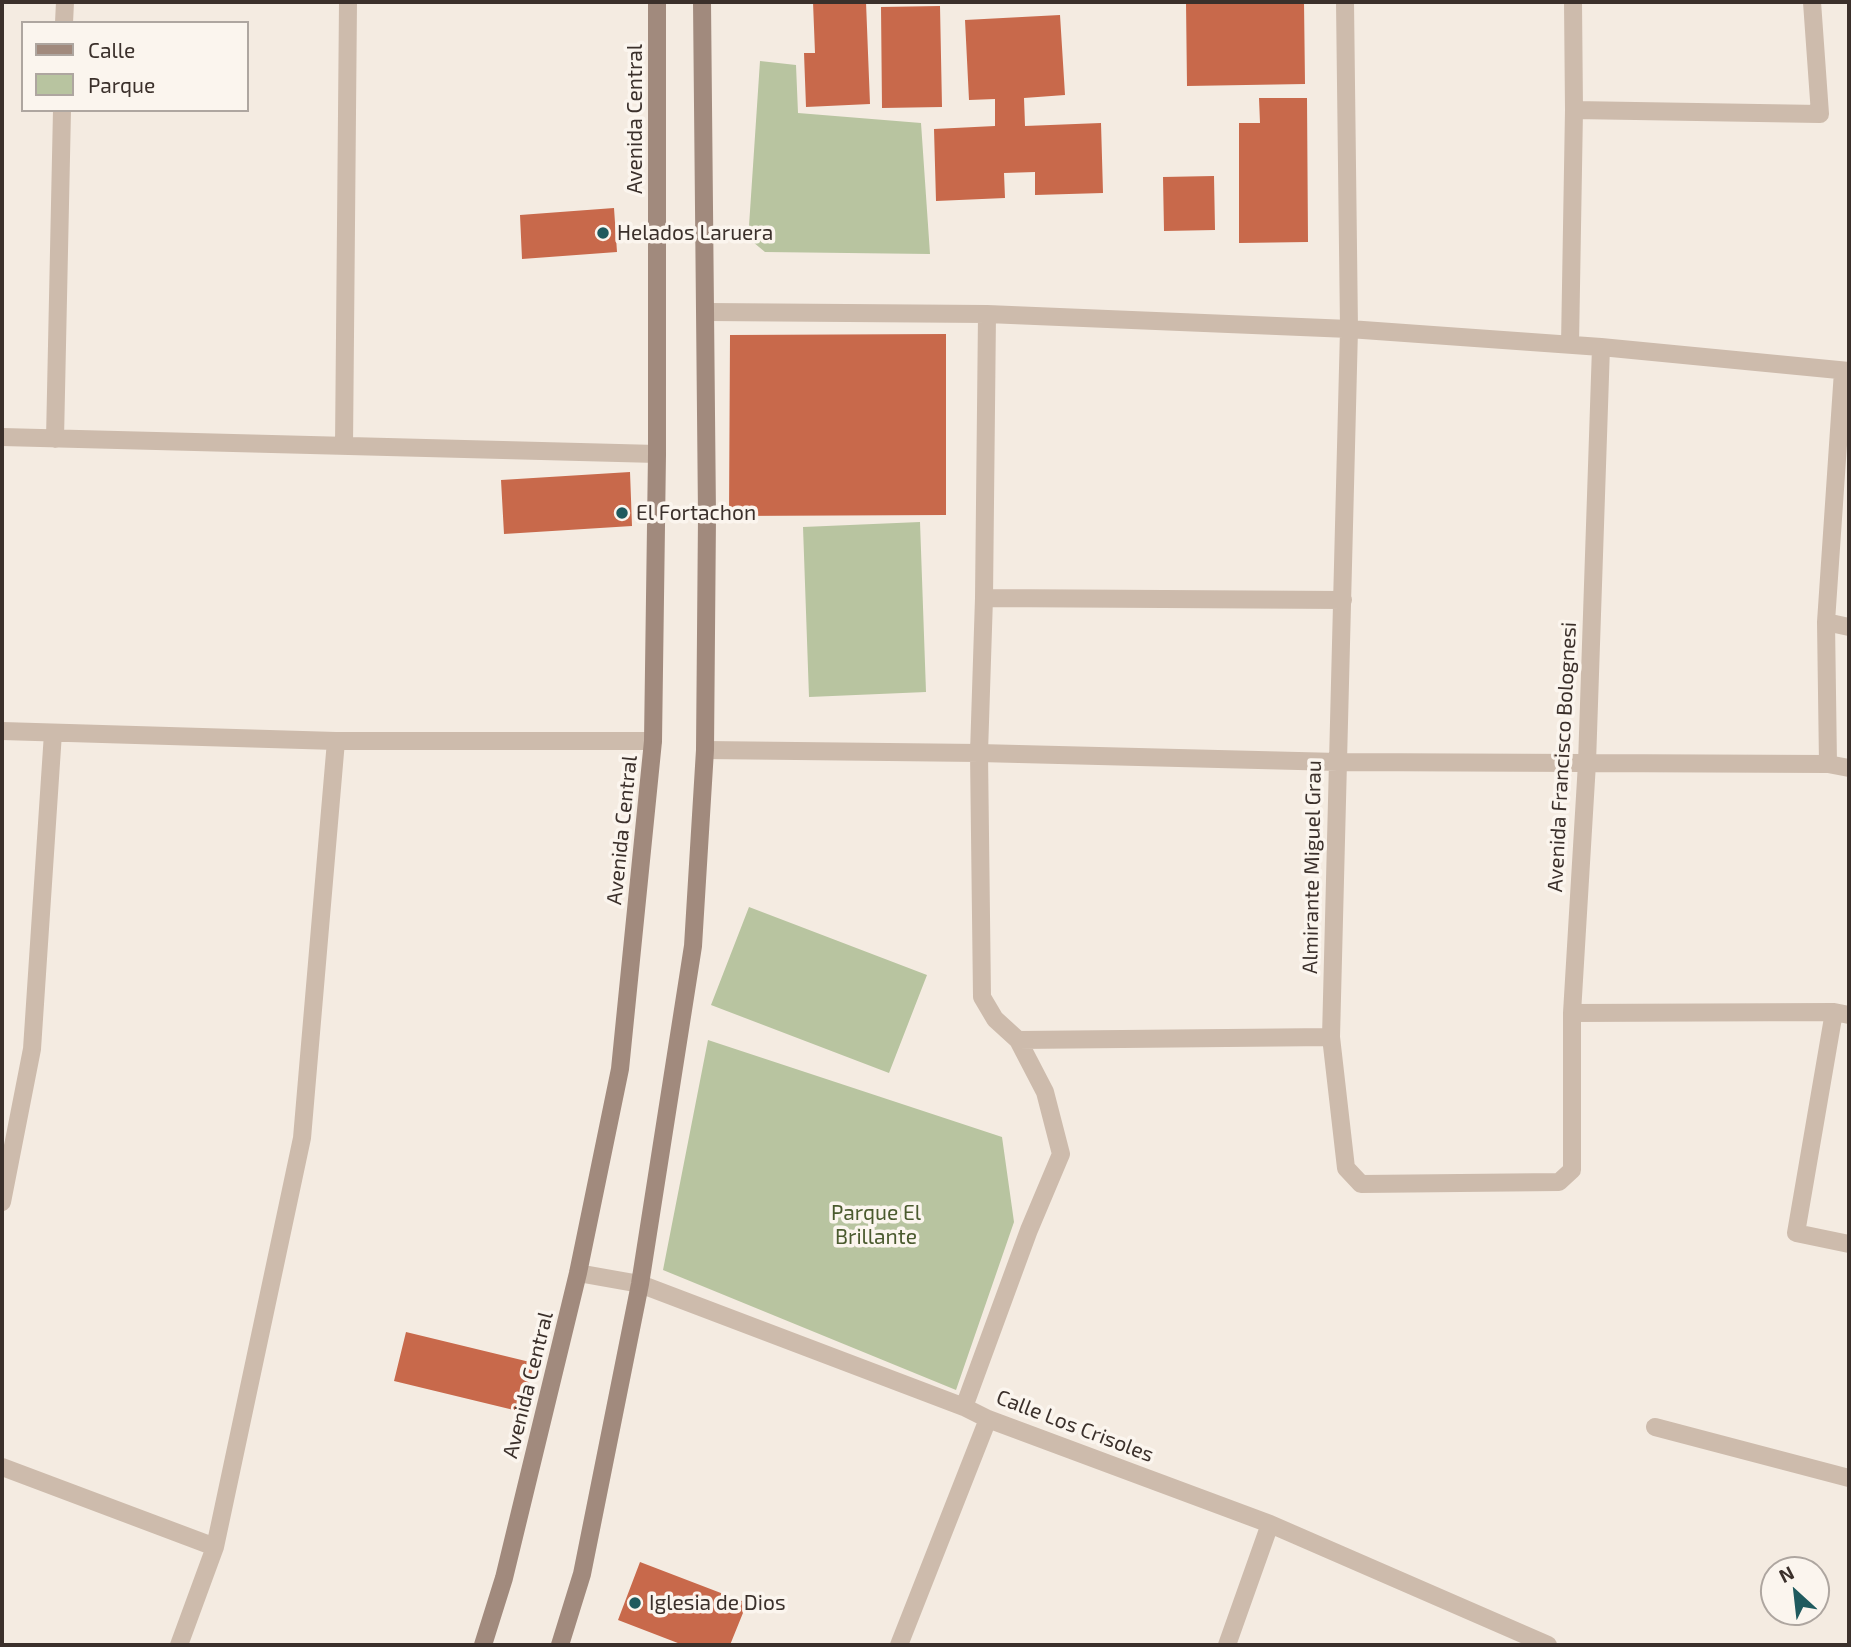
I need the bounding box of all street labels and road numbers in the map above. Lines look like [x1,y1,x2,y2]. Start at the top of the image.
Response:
street label: Avenida Central [622,44,648,194]
street label: Avenida Francisco Bolognesi [1542,621,1582,893]
street label: Avenida Central [602,754,642,906]
street label: Almirante Miguel Grau [1298,760,1326,974]
street label: Avenida Central [498,1309,558,1461]
street label: Calle Los Crisoles [993,1384,1157,1468]

